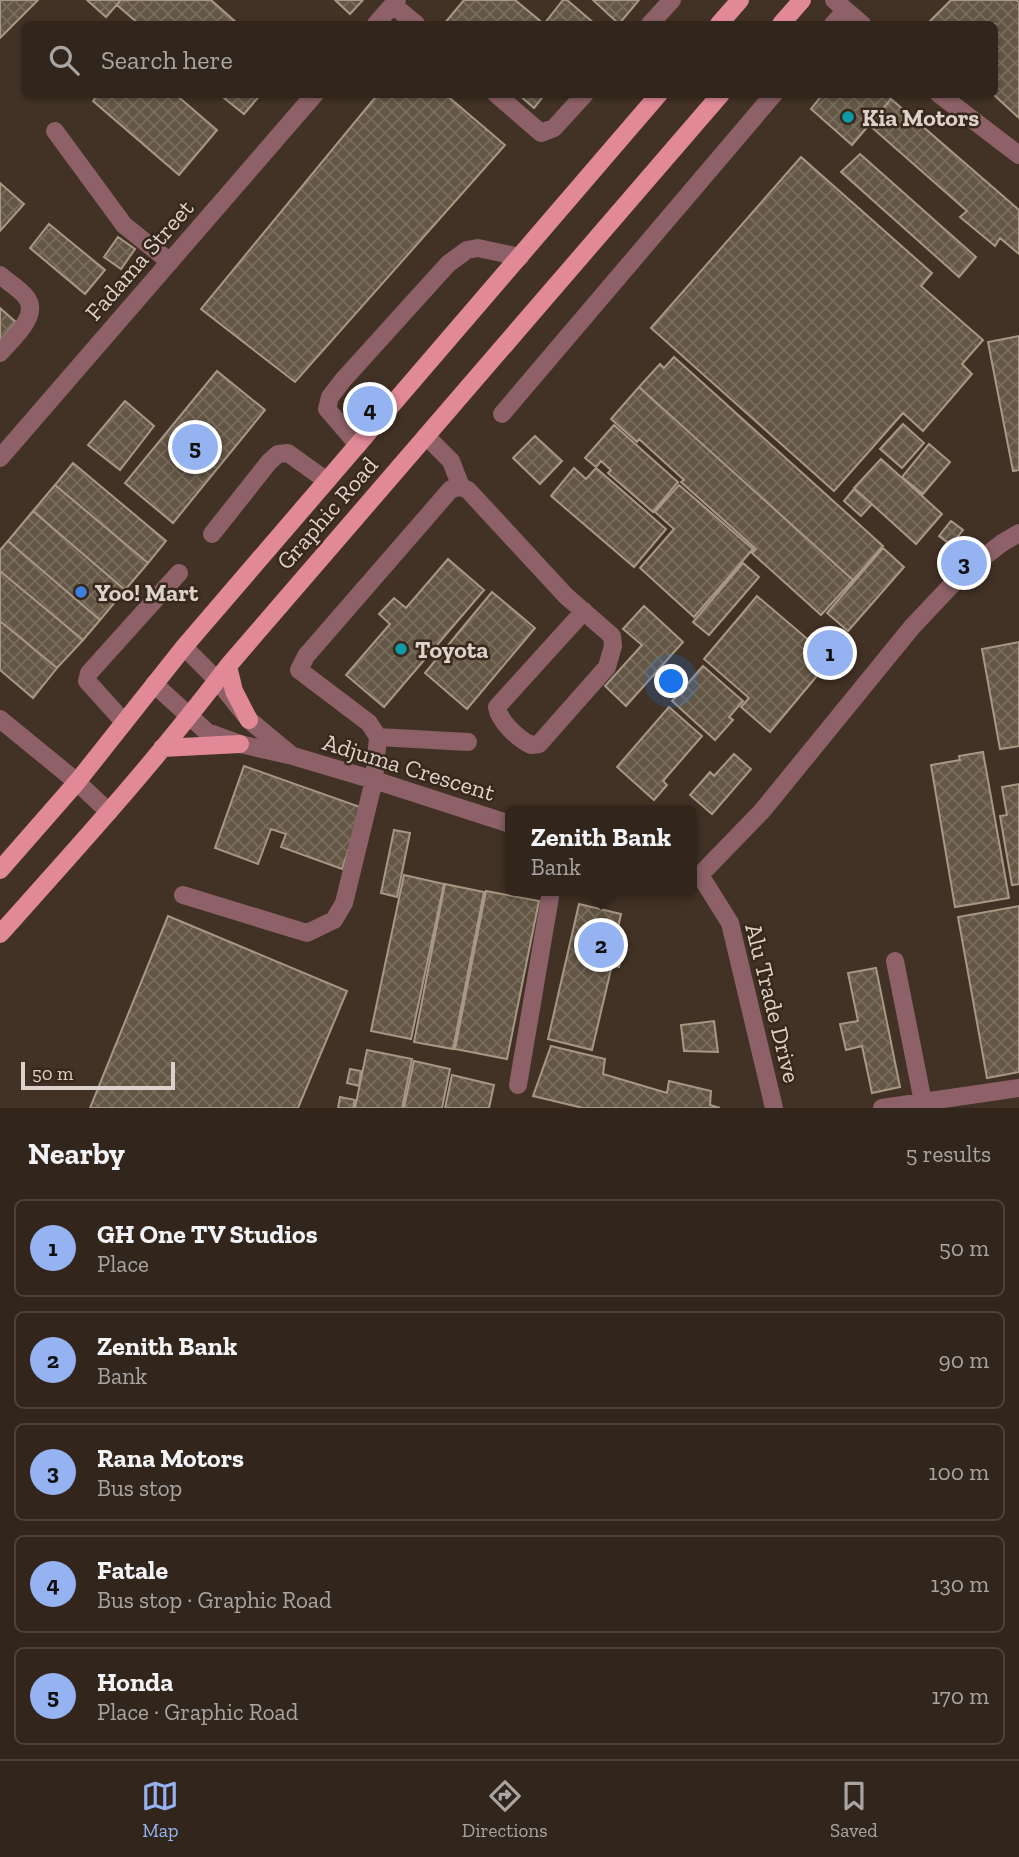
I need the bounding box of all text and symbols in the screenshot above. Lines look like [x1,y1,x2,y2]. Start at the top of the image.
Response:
search box [21,21,998,98]
icon: search [45,41,83,79]
text: Search here [101,44,233,76]
place label: Kia Motors [862,103,979,132]
marker: Kia Motors [840,109,856,125]
street label: Fadama Street [79,194,199,326]
pin: 4 [347,383,393,435]
pin: 5 [172,421,218,473]
street label: Graphic Road [270,451,384,575]
pin: 3 [941,537,987,589]
place label: Yoo! Mart [95,578,199,607]
marker: Yoo! Mart [73,584,89,600]
pin: 1 [807,627,853,679]
place label: Toyota [415,635,488,664]
marker: Toyota [393,641,409,657]
your location [654,664,688,698]
street label: Adjuma Crescent [320,727,498,807]
popup [505,805,697,896]
text: Zenith Bank [531,821,671,853]
text: Bank [531,853,581,881]
pin: 2 [578,919,624,971]
street label: Alu Trade Drive [739,920,807,1086]
scale bar [21,1059,175,1091]
text: 50 m [32,1062,73,1085]
text: Nearby [28,1136,125,1172]
text: 5 results [906,1140,991,1168]
text: GH One TV Studios [97,1218,318,1250]
text: 1 [48,1234,58,1262]
text: 50 m [939,1234,989,1262]
text: Place [97,1250,149,1278]
text: Zenith Bank [97,1330,237,1362]
text: 2 [47,1346,59,1374]
text: 90 m [938,1346,989,1374]
text: Bank [97,1362,147,1390]
text: Rana Motors [97,1442,244,1474]
text: 3 [47,1458,59,1486]
text: 100 m [929,1458,989,1486]
text: Bus stop [97,1474,182,1502]
text: Fatale [97,1554,168,1586]
text: 4 [46,1570,60,1598]
text: 130 m [931,1570,989,1598]
text: Bus stop · Graphic Road [97,1586,332,1614]
text: Honda [97,1666,173,1698]
text: 5 [47,1682,59,1710]
text: 170 m [931,1682,989,1710]
text: Place · Graphic Road [97,1698,298,1726]
tab: Map [141,1777,179,1842]
tab: Directions [462,1777,548,1842]
tab: Saved [830,1777,878,1842]

